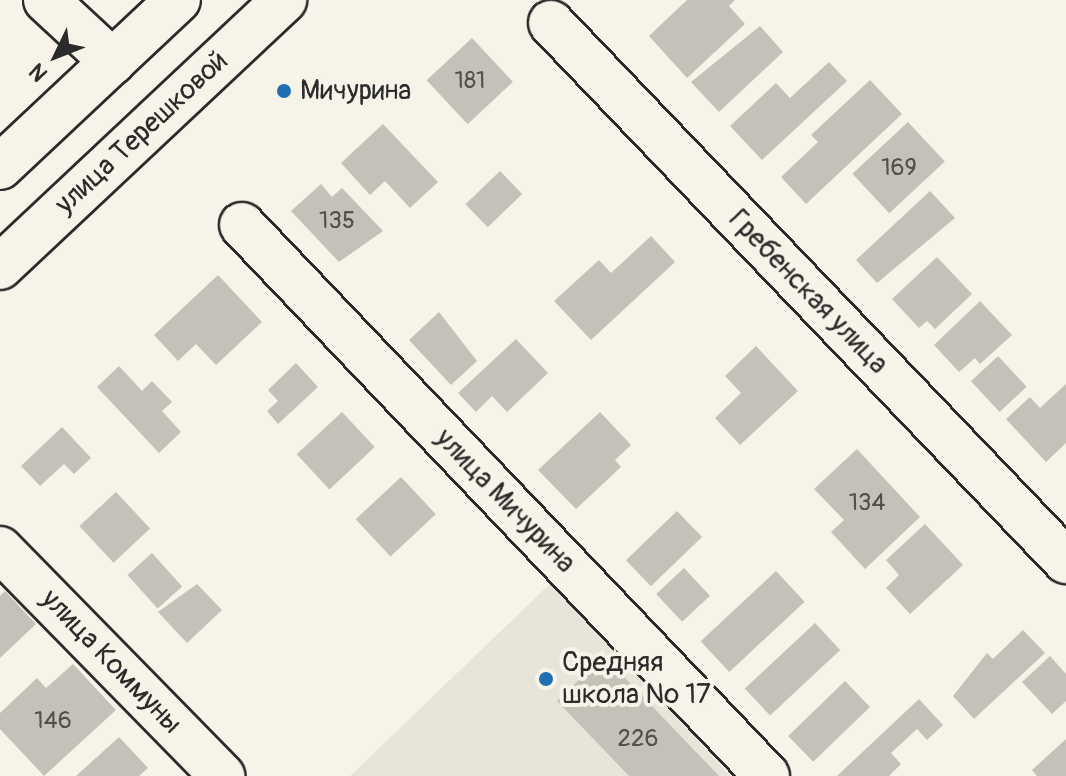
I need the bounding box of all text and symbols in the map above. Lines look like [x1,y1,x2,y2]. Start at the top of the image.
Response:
north arrow [16,16,96,96]
street label: улица Терешковой [49,44,235,222]
text: N [23,57,54,87]
house number: 181 [455,67,485,95]
place label: Мичурина [300,74,411,108]
marker: Мичурина [275,82,293,100]
house number: 169 [881,154,917,182]
street label: Гребенская улица [721,203,895,381]
house number: 135 [319,207,355,235]
street label: улица Мичурина [428,422,582,580]
house number: 134 [849,489,885,517]
street label: улица Коммуны [34,583,188,741]
place label: Средняя школа № 17 [562,646,711,712]
marker: Средняя школа № 17 [537,670,555,688]
house number: 146 [34,707,72,735]
house number: 226 [618,725,658,753]

